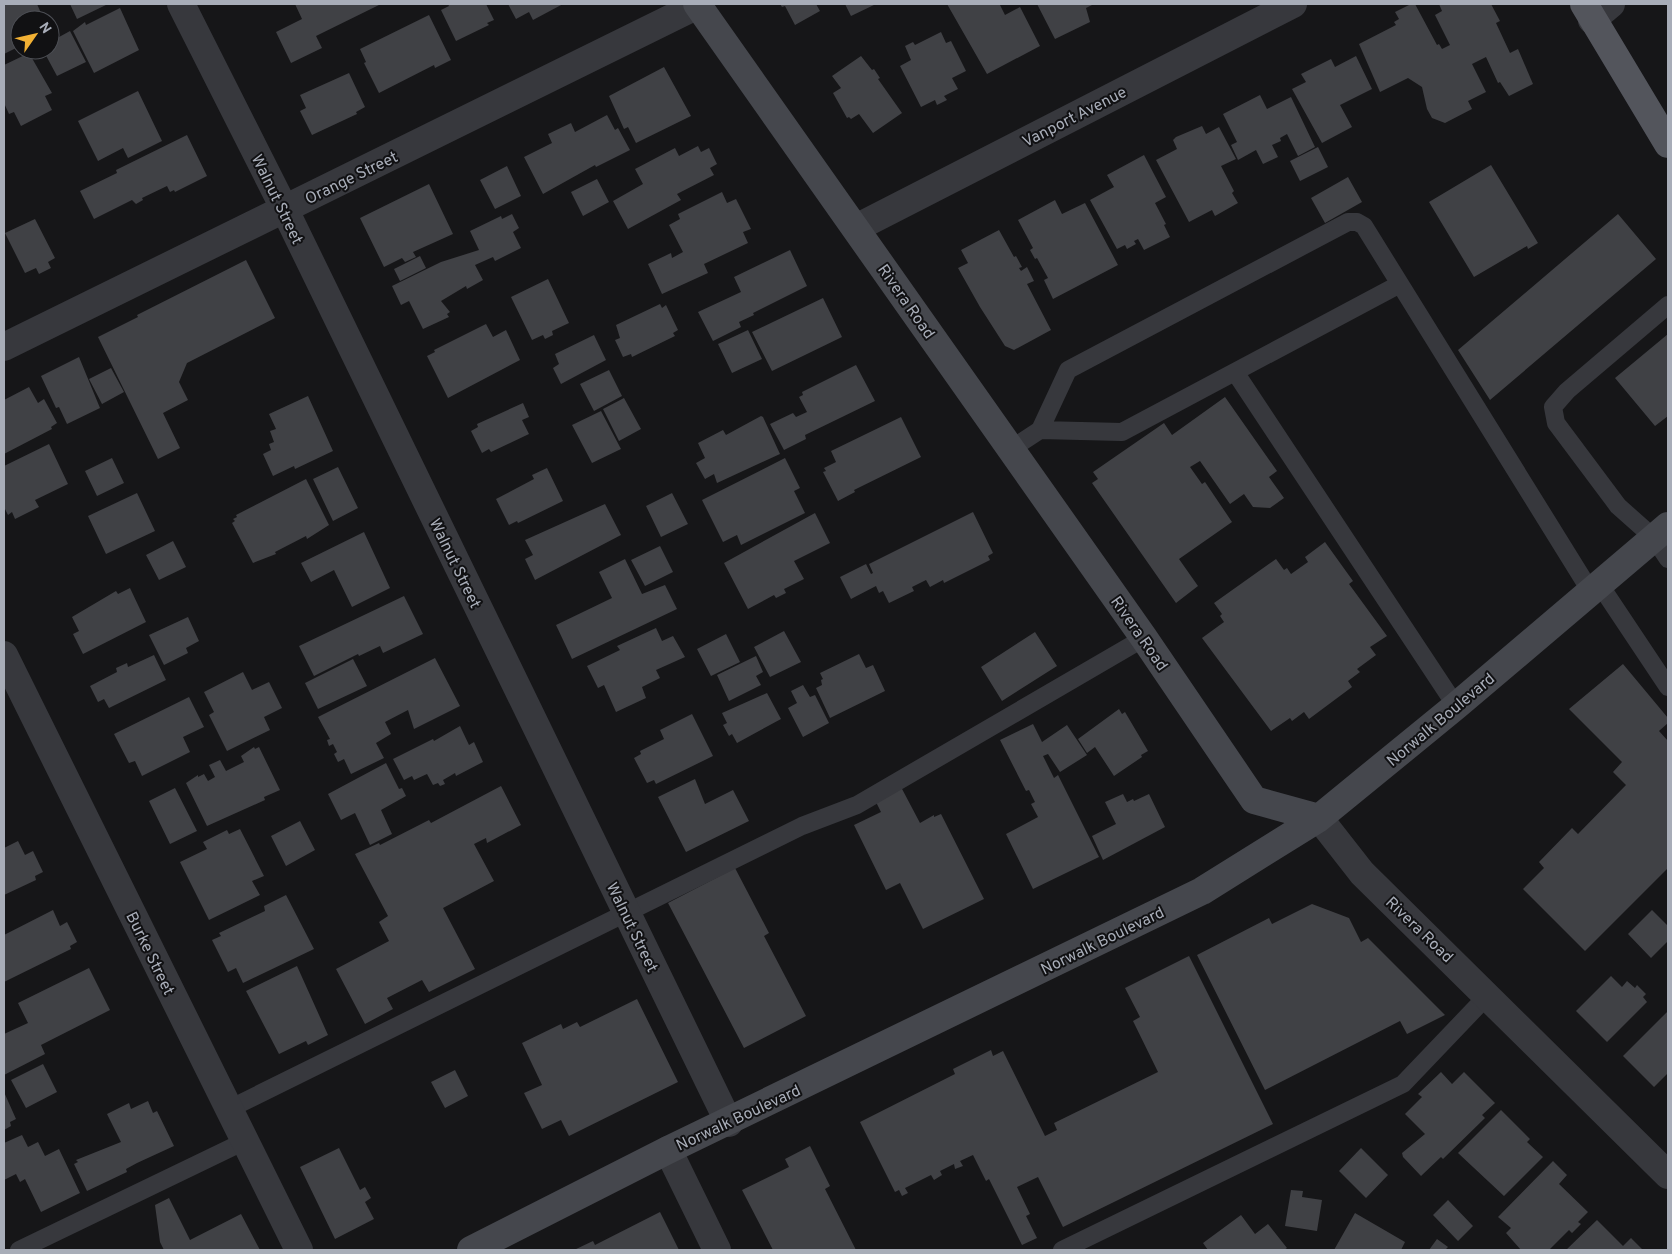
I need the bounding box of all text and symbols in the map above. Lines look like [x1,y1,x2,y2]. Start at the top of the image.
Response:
north arrow [10,10,60,60]
text: N [35,20,54,37]
street label: Vanport Avenue [1019,83,1130,153]
street label: Orange Street [302,148,402,210]
street label: Walnut Street [246,152,307,248]
street label: Rivera Road [872,261,938,343]
street label: Walnut Street [424,516,485,612]
street label: Rivera Road [1105,593,1171,675]
street label: Norwalk Boulevard [1383,669,1499,772]
street label: Walnut Street [601,880,662,976]
street label: Rivera Road [1380,893,1457,968]
street label: Norwalk Boulevard [1038,903,1168,980]
street label: Burke Street [120,909,178,999]
street label: Norwalk Boulevard [673,1081,804,1156]

